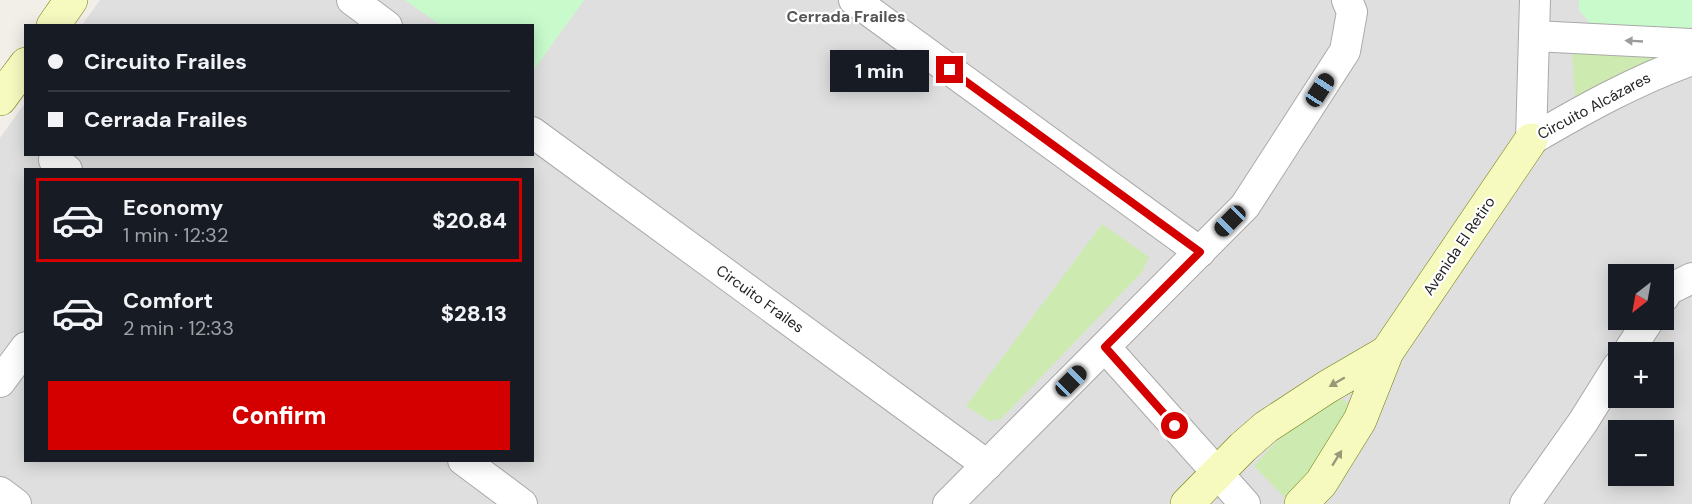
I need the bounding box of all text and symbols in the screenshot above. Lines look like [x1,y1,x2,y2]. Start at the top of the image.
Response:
district label: Cerrada Frailes [786,6,906,27]
one-way arrow [1624,36,1643,46]
text: Circuito Frailes [84,47,247,76]
callout: 1 min [830,49,929,91]
route end [936,56,963,83]
text: 1 min [855,58,904,84]
street label: Circuito Alcázares [1534,68,1654,144]
car [1303,70,1337,110]
text: Cerrada Frailes [84,105,248,134]
icon: car [51,193,105,247]
text: Economy [123,193,223,222]
street label: Avenida El Retiro [1419,193,1500,299]
car [1211,202,1249,240]
text: $20.84 [432,206,507,235]
text: 1 min · 12:32 [123,222,228,248]
street label: Circuito Frailes [712,260,808,338]
north arrow [1608,264,1674,330]
map controls [1608,264,1674,486]
icon: car [51,286,105,340]
text: Comfort [123,286,213,315]
text: $28.13 [441,299,507,328]
text: 2 min · 12:33 [123,315,234,341]
button: + [1608,342,1674,408]
car [1052,362,1090,400]
one-way arrow [1328,376,1345,386]
button: Confirm [48,381,510,450]
route start [1161,412,1188,439]
button: − [1608,420,1674,486]
one-way arrow [1331,449,1342,466]

